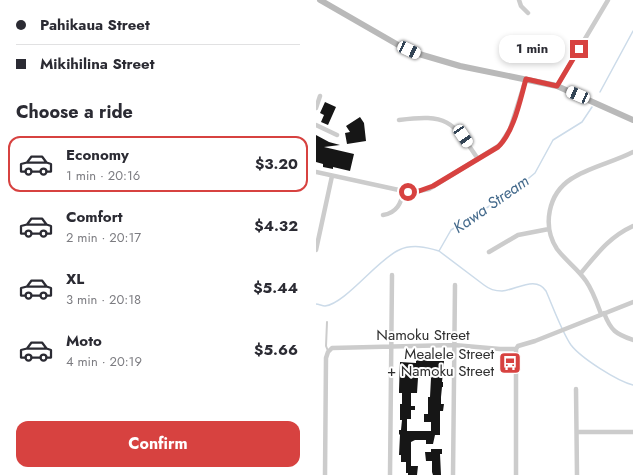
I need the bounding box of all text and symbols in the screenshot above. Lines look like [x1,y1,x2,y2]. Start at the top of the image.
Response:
text: Pahikaua Street [40,14,150,36]
callout: 1 min [499,35,565,63]
car [396,39,422,61]
text: 1 min [516,39,548,58]
route end [570,40,588,58]
text: Mikihilina Street [40,53,154,75]
car [565,85,591,105]
text: Choose a ride [16,99,133,125]
car [451,123,475,149]
text: Economy [66,144,129,166]
icon: car [18,146,54,182]
text: $3.20 [255,153,298,175]
text: 1 min · 20:16 [66,166,140,185]
water label: Kawa Stream [448,169,534,239]
route start [399,183,417,201]
text: Comfort [66,206,123,228]
icon: car [18,208,54,244]
text: $4.32 [254,215,298,237]
text: 2 min · 20:17 [66,228,141,247]
text: XL [66,268,84,290]
icon: car [18,270,54,306]
text: $5.44 [253,277,298,299]
text: 3 min · 20:18 [66,290,141,309]
street label: Namoku Street [376,324,470,346]
text: Moto [66,330,102,352]
icon: car [18,332,54,368]
text: $5.66 [254,339,298,361]
place label: Mealele Street + Namoku Street [387,343,494,382]
bus stop icon: Mealele Street + Namoku Street [497,350,523,376]
text: 4 min · 20:19 [66,352,142,371]
button: Confirm [16,421,300,467]

